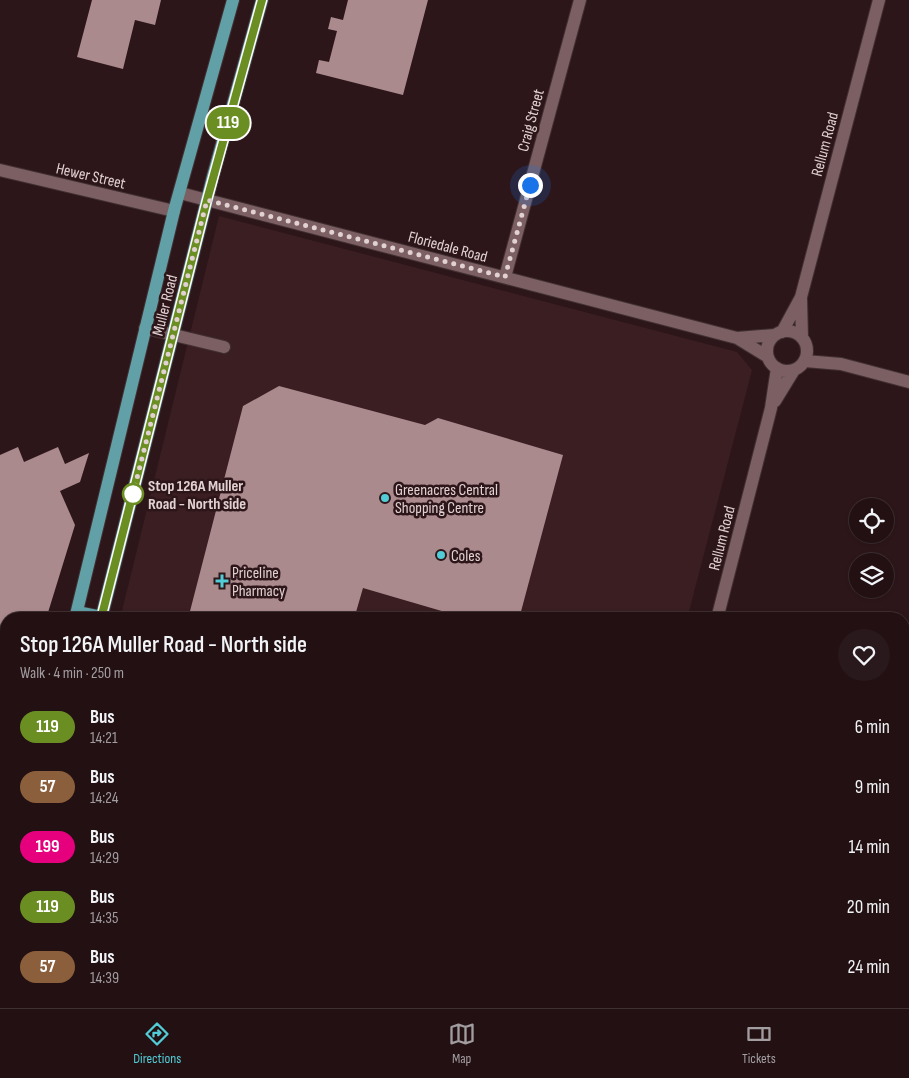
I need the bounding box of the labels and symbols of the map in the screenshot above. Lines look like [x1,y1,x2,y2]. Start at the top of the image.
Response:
street label: Craig Street [514,87,549,154]
line badge: 119 [199,107,257,139]
street label: Rellum Road [808,110,843,179]
street label: Hewer Street [54,159,127,194]
your location [518,173,543,198]
street label: Floriedale Road [406,228,489,267]
street label: Muller Road [149,273,182,338]
place label: Stop 126A Muller Road - North side [148,477,246,514]
place label: Greenacres Central Shopping Centre [395,481,498,518]
marker: Stop 126A Muller Road - North side [122,483,144,505]
marker: Greenacres Central Shopping Centre [379,492,391,504]
street label: Rellum Road [705,504,740,573]
place label: Coles [451,547,481,566]
marker: Coles [435,549,447,561]
place label: Priceline Pharmacy [232,564,285,601]
marker: Priceline Pharmacy [216,575,228,587]

